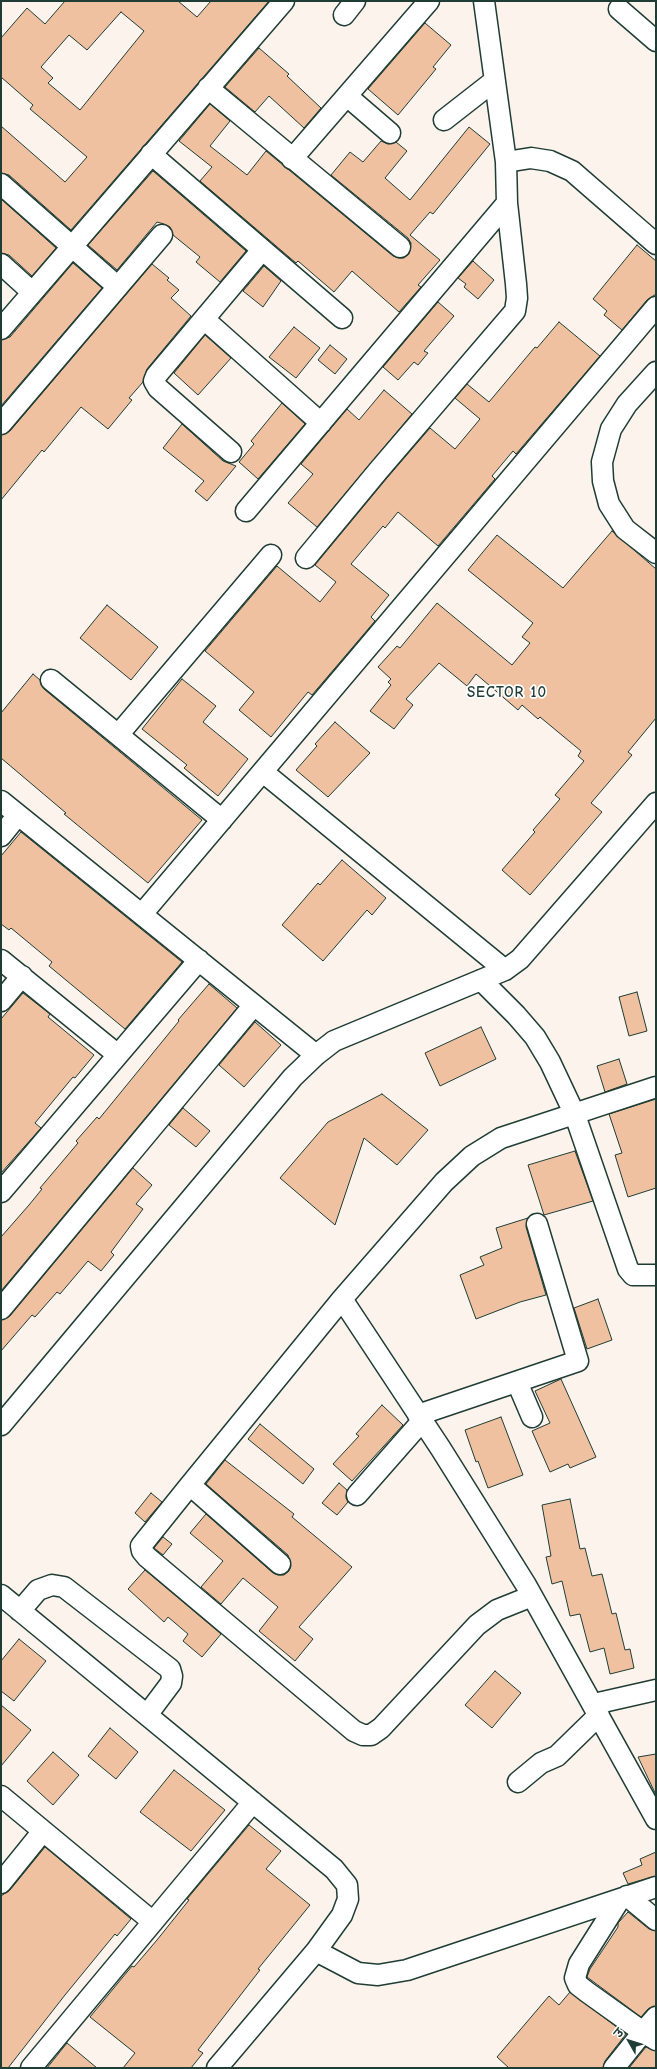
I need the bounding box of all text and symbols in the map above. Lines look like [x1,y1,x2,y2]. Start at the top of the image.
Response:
district label: SECTOR 10 [467,684,547,702]
north arrow [609,2021,649,2061]
text: उ [612,2026,627,2040]

